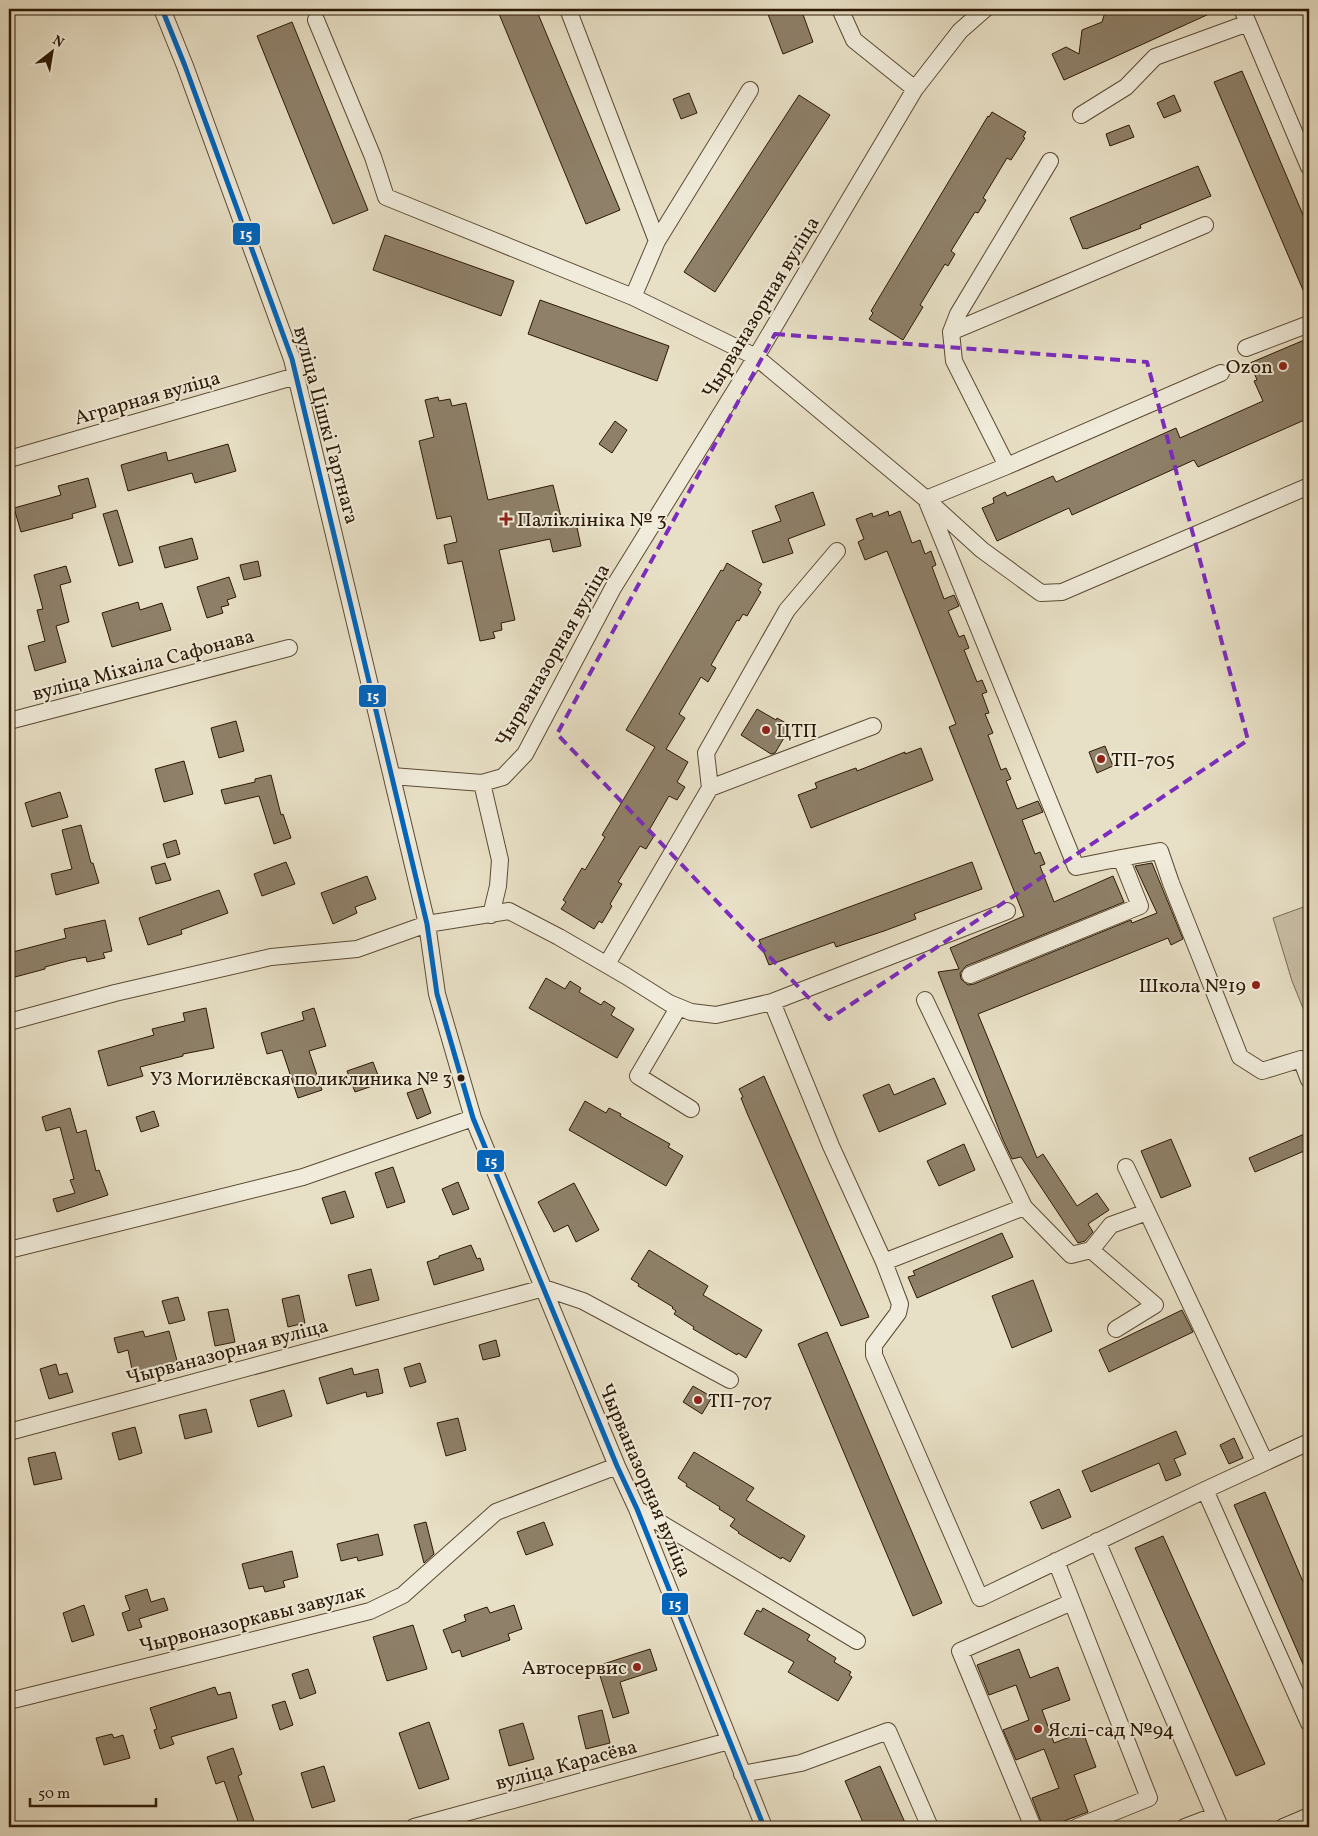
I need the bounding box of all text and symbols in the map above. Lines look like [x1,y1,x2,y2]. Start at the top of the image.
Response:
north arrow [28,28,78,78]
text: N [49,31,67,53]
street label: Чырваназорная вуліца [696,212,827,404]
line badge: 15 [232,222,261,246]
text: 15 [240,226,252,245]
street label: вуліца Цішкі Гартнага [285,324,365,527]
place label: Ozon [1226,354,1273,382]
marker: Ozon [1277,360,1289,372]
street label: Аграрная вуліца [71,365,224,433]
place label: Паліклініка № 3 [517,507,667,535]
marker: Паліклініка № 3 [499,512,513,526]
street label: Чырваназорная вуліца [490,559,618,753]
street label: вуліца Міхаіла Сафонава [29,623,258,709]
line badge: 15 [358,684,387,708]
text: 15 [367,688,379,707]
place label: ЦТП [776,718,817,746]
marker: ЦТП [760,724,772,736]
place label: ТП-705 [1111,747,1175,775]
marker: ТП-705 [1095,753,1107,765]
place label: Школа №19 [1138,973,1246,1001]
marker: Школа №19 [1250,979,1262,991]
place label: УЗ Могилёвская поликлиника № 3 [150,1067,452,1093]
marker: УЗ Могилёвская поликлиника № 3 [456,1073,466,1083]
line badge: 15 [476,1149,505,1173]
text: 15 [485,1153,497,1172]
street label: Чырваназорная вуліца [123,1312,332,1393]
street label: Чырваназорная вуліца [591,1380,698,1582]
place label: ТП-707 [708,1388,772,1416]
marker: ТП-707 [692,1394,704,1406]
street label: Чырвоназоркавы завулак [137,1578,369,1662]
line badge: 15 [661,1592,689,1616]
text: 15 [669,1596,681,1615]
place label: Автосервис [522,1655,627,1683]
marker: Автосервис [631,1661,643,1673]
place label: Яслі-сад №94 [1048,1717,1175,1745]
marker: Яслі-сад №94 [1032,1723,1044,1735]
street label: вуліца Карасёва [493,1734,641,1798]
scale bar [30,1776,156,1808]
text: 50 m [38,1784,70,1805]

